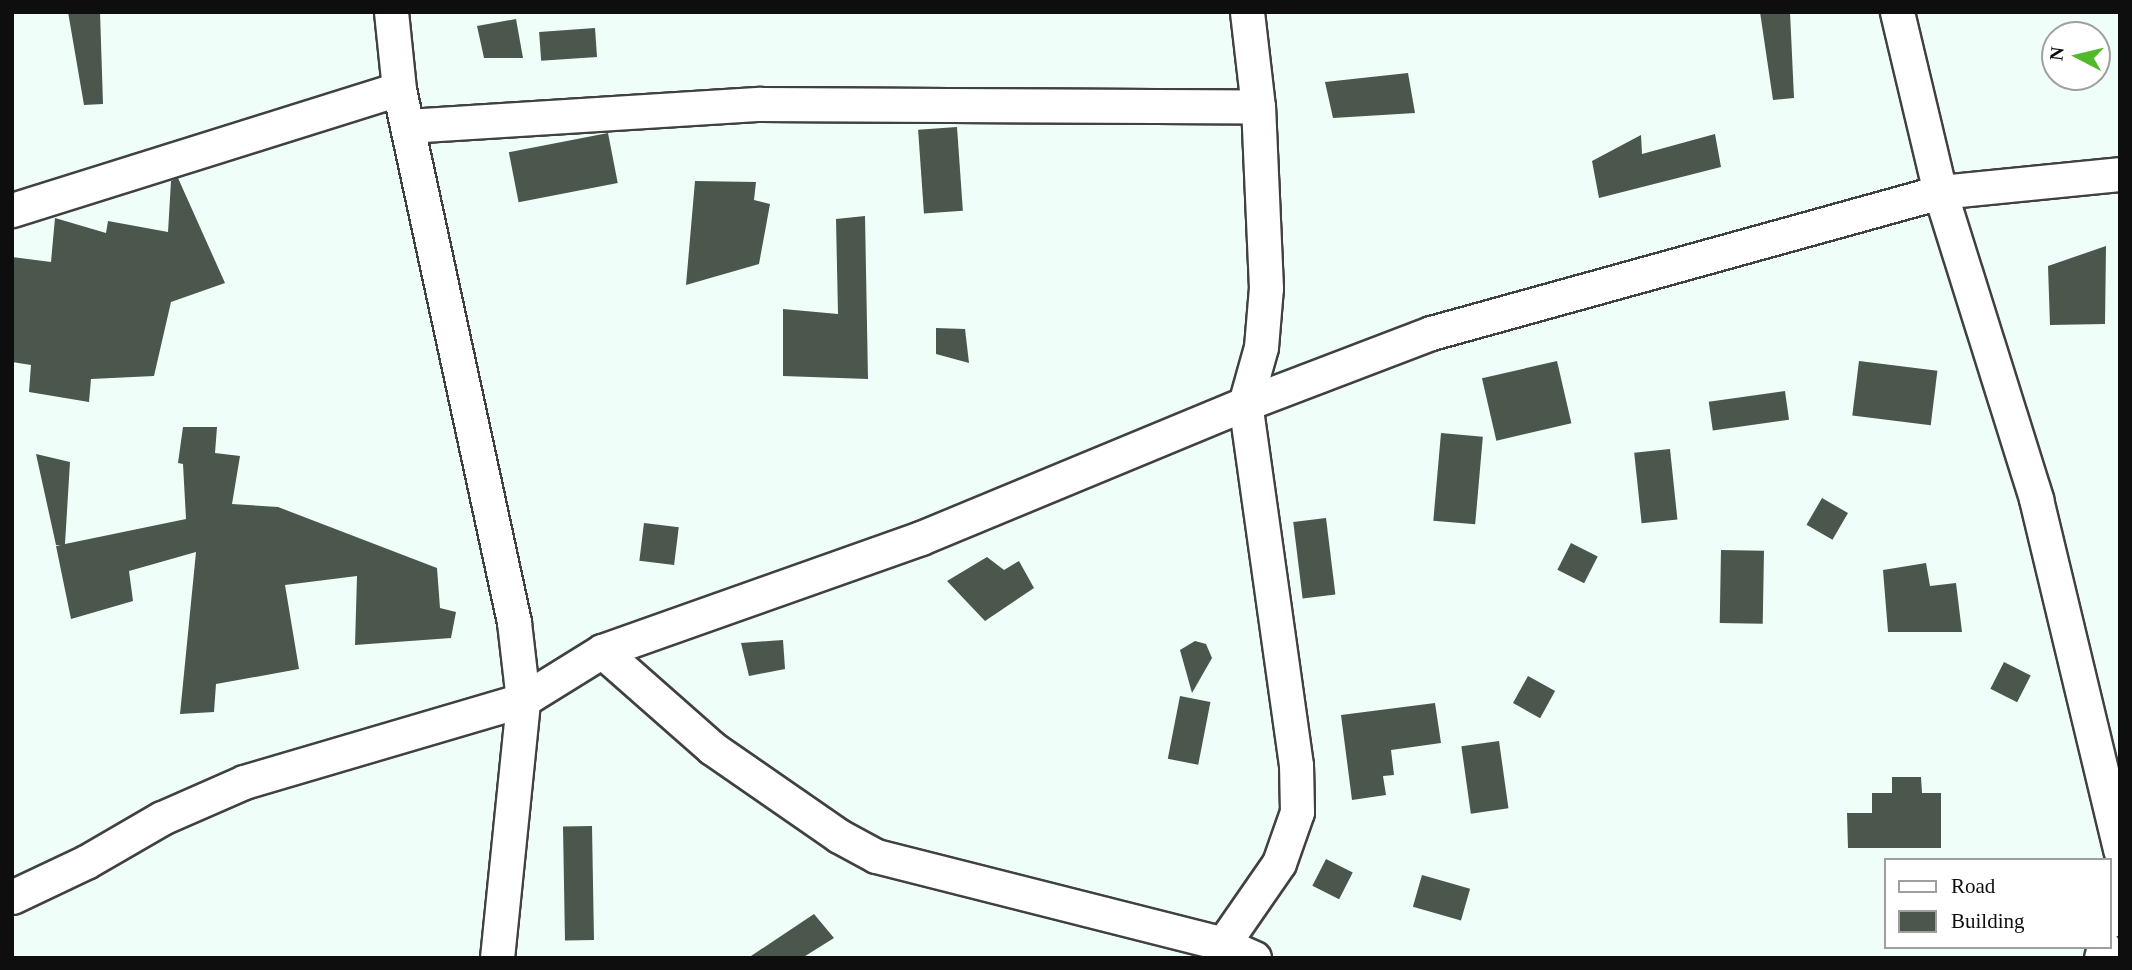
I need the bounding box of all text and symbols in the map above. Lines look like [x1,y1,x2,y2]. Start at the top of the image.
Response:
north arrow [2041,21,2111,91]
text: N [2045,46,2068,62]
legend [1884,858,2111,949]
text: Road [1951,874,1995,898]
text: Building [1951,909,2025,933]

